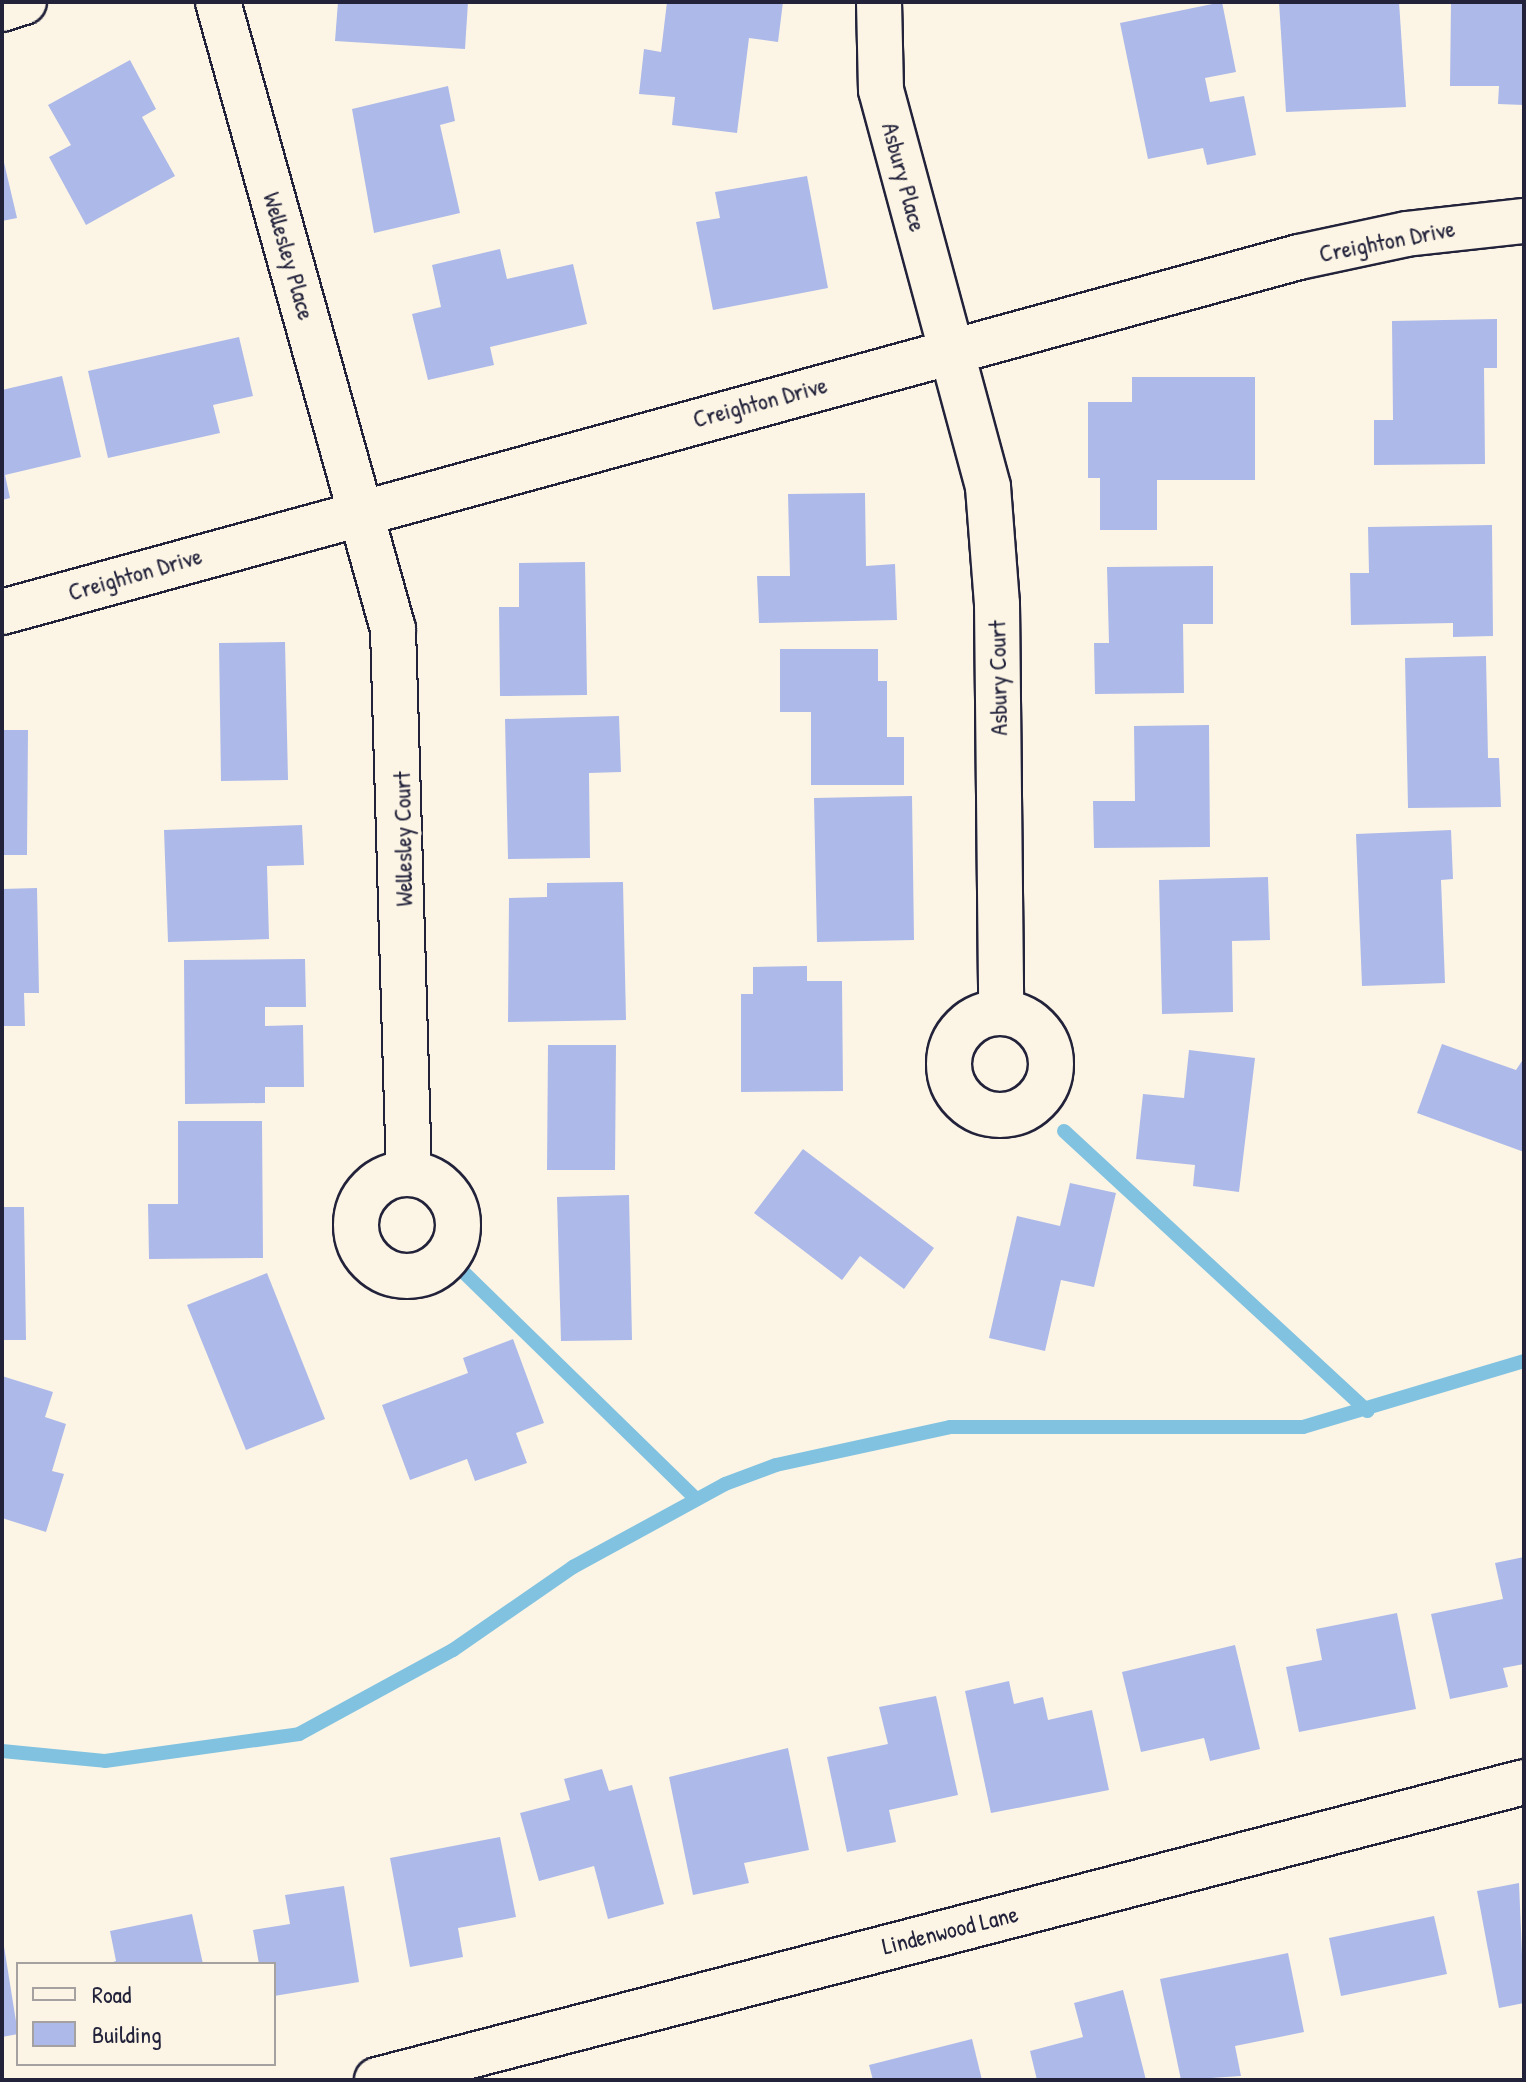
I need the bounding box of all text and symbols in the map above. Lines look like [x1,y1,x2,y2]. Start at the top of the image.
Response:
street label: Asbury Place [876,119,932,235]
street label: Wellesley Place [257,189,321,323]
street label: Creighton Drive [1317,214,1457,268]
street label: Creighton Drive [690,370,830,434]
street label: Creighton Drive [65,541,205,607]
street label: Asbury Court [983,620,1013,736]
street label: Wellesley Court [387,771,419,907]
street label: Lindenwood Lane [879,1899,1021,1961]
legend [16,1962,276,2066]
text: Road [92,1978,131,2010]
text: Building [92,2018,162,2050]

